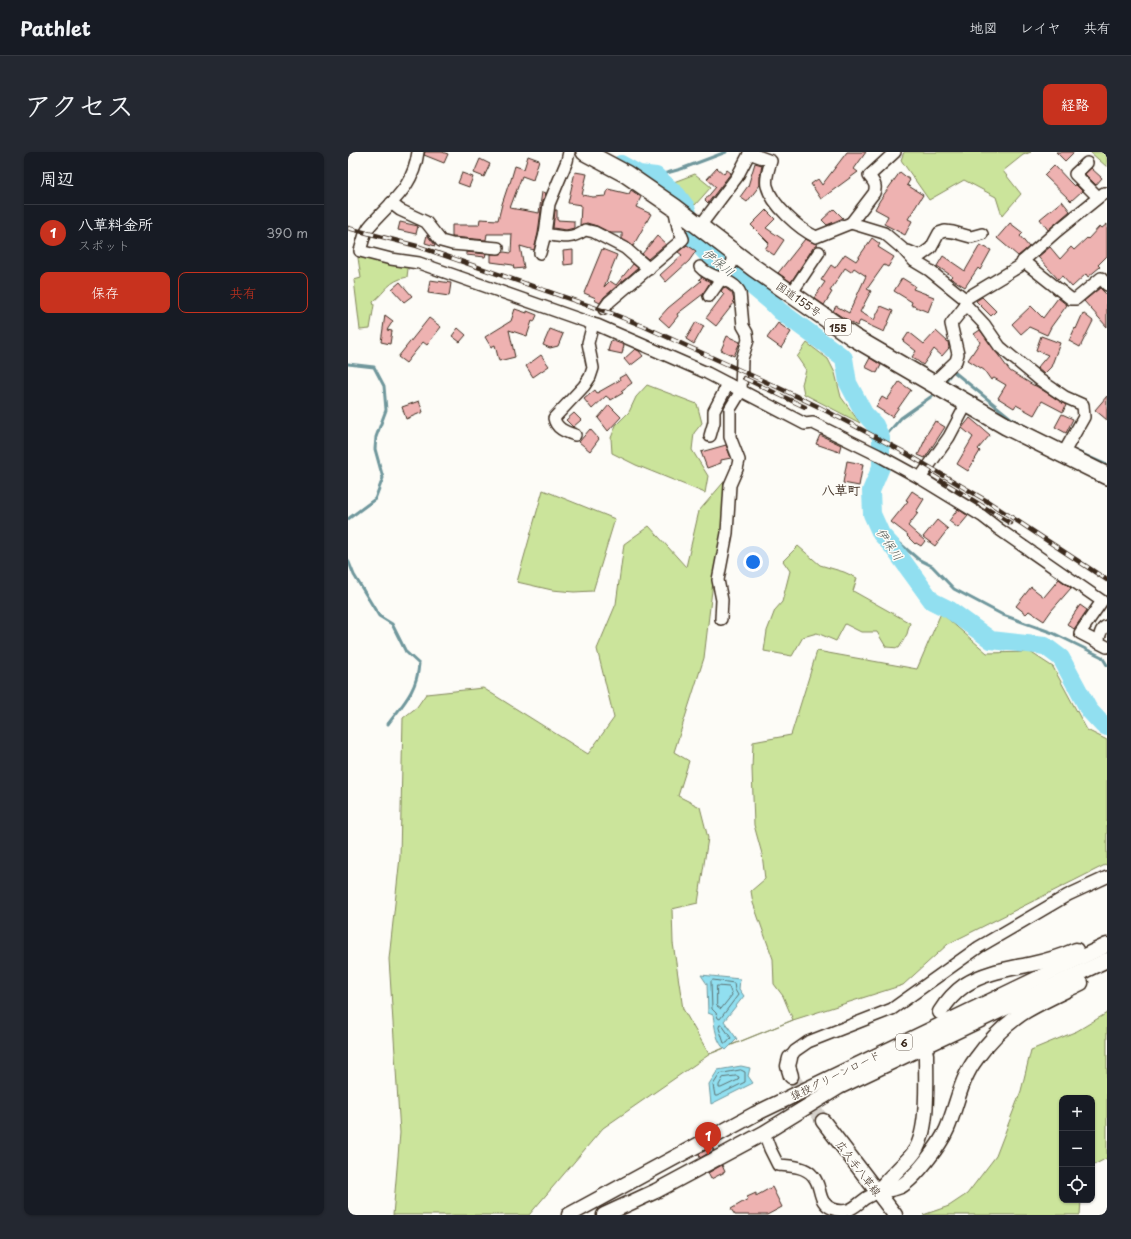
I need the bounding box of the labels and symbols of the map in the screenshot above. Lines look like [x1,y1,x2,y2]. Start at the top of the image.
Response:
water label: 伊保川 [699,244,739,280]
street label: 国道155号 [773,277,825,321]
road number: 155 [825,319,851,335]
district label: 八草町 [821,480,861,499]
water label: 伊保川 [872,524,908,564]
your location [743,552,763,572]
road number: 6 [896,1034,912,1050]
street label: 猿投グリーンロード [787,1046,883,1104]
pin: 1 [695,1122,721,1155]
street label: 広久手八草線 [832,1137,886,1199]

